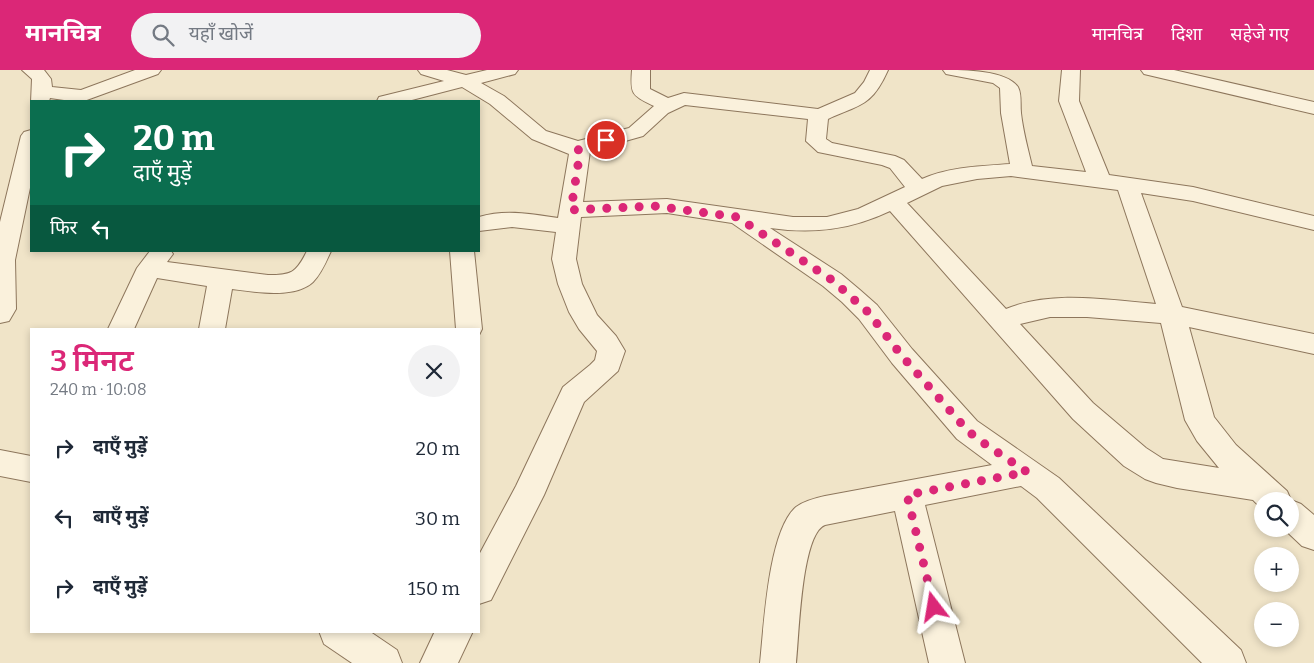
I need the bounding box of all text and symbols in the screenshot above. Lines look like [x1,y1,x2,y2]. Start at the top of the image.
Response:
search box [131,13,481,58]
text: मानचित्र [25,19,101,47]
icon: search [149,21,177,49]
text: यहाँ खोजें [189,22,253,45]
text: मानचित्र [1092,23,1143,45]
text: दिशा [1171,23,1202,45]
text: सहेजे गए [1230,23,1289,45]
text: 20 m [133,117,215,159]
pin [585,119,627,161]
icon: right [50,120,115,185]
icon: arrive [592,126,620,154]
text: दाएँ मुड़ें [133,159,192,186]
icon: left [87,215,115,243]
text: फिर [50,216,77,239]
text: 3 मिनट [50,343,134,379]
button: close [408,345,460,397]
text: 240 m · 10:08 [50,380,147,399]
icon: right [50,434,78,462]
text: दाएँ मुड़ें [93,435,147,458]
text: 20 m [416,437,460,460]
map controls [1254,492,1299,647]
button: search [1254,492,1299,537]
icon: left [50,504,78,532]
text: बाएँ मुड़ें [93,505,149,528]
text: 30 m [415,507,460,530]
button: + [1254,547,1299,592]
icon: right [50,574,78,602]
text: दाएँ मुड़ें [93,575,147,598]
text: 150 m [408,577,460,600]
position arrow [907,580,959,632]
button: − [1254,602,1299,647]

